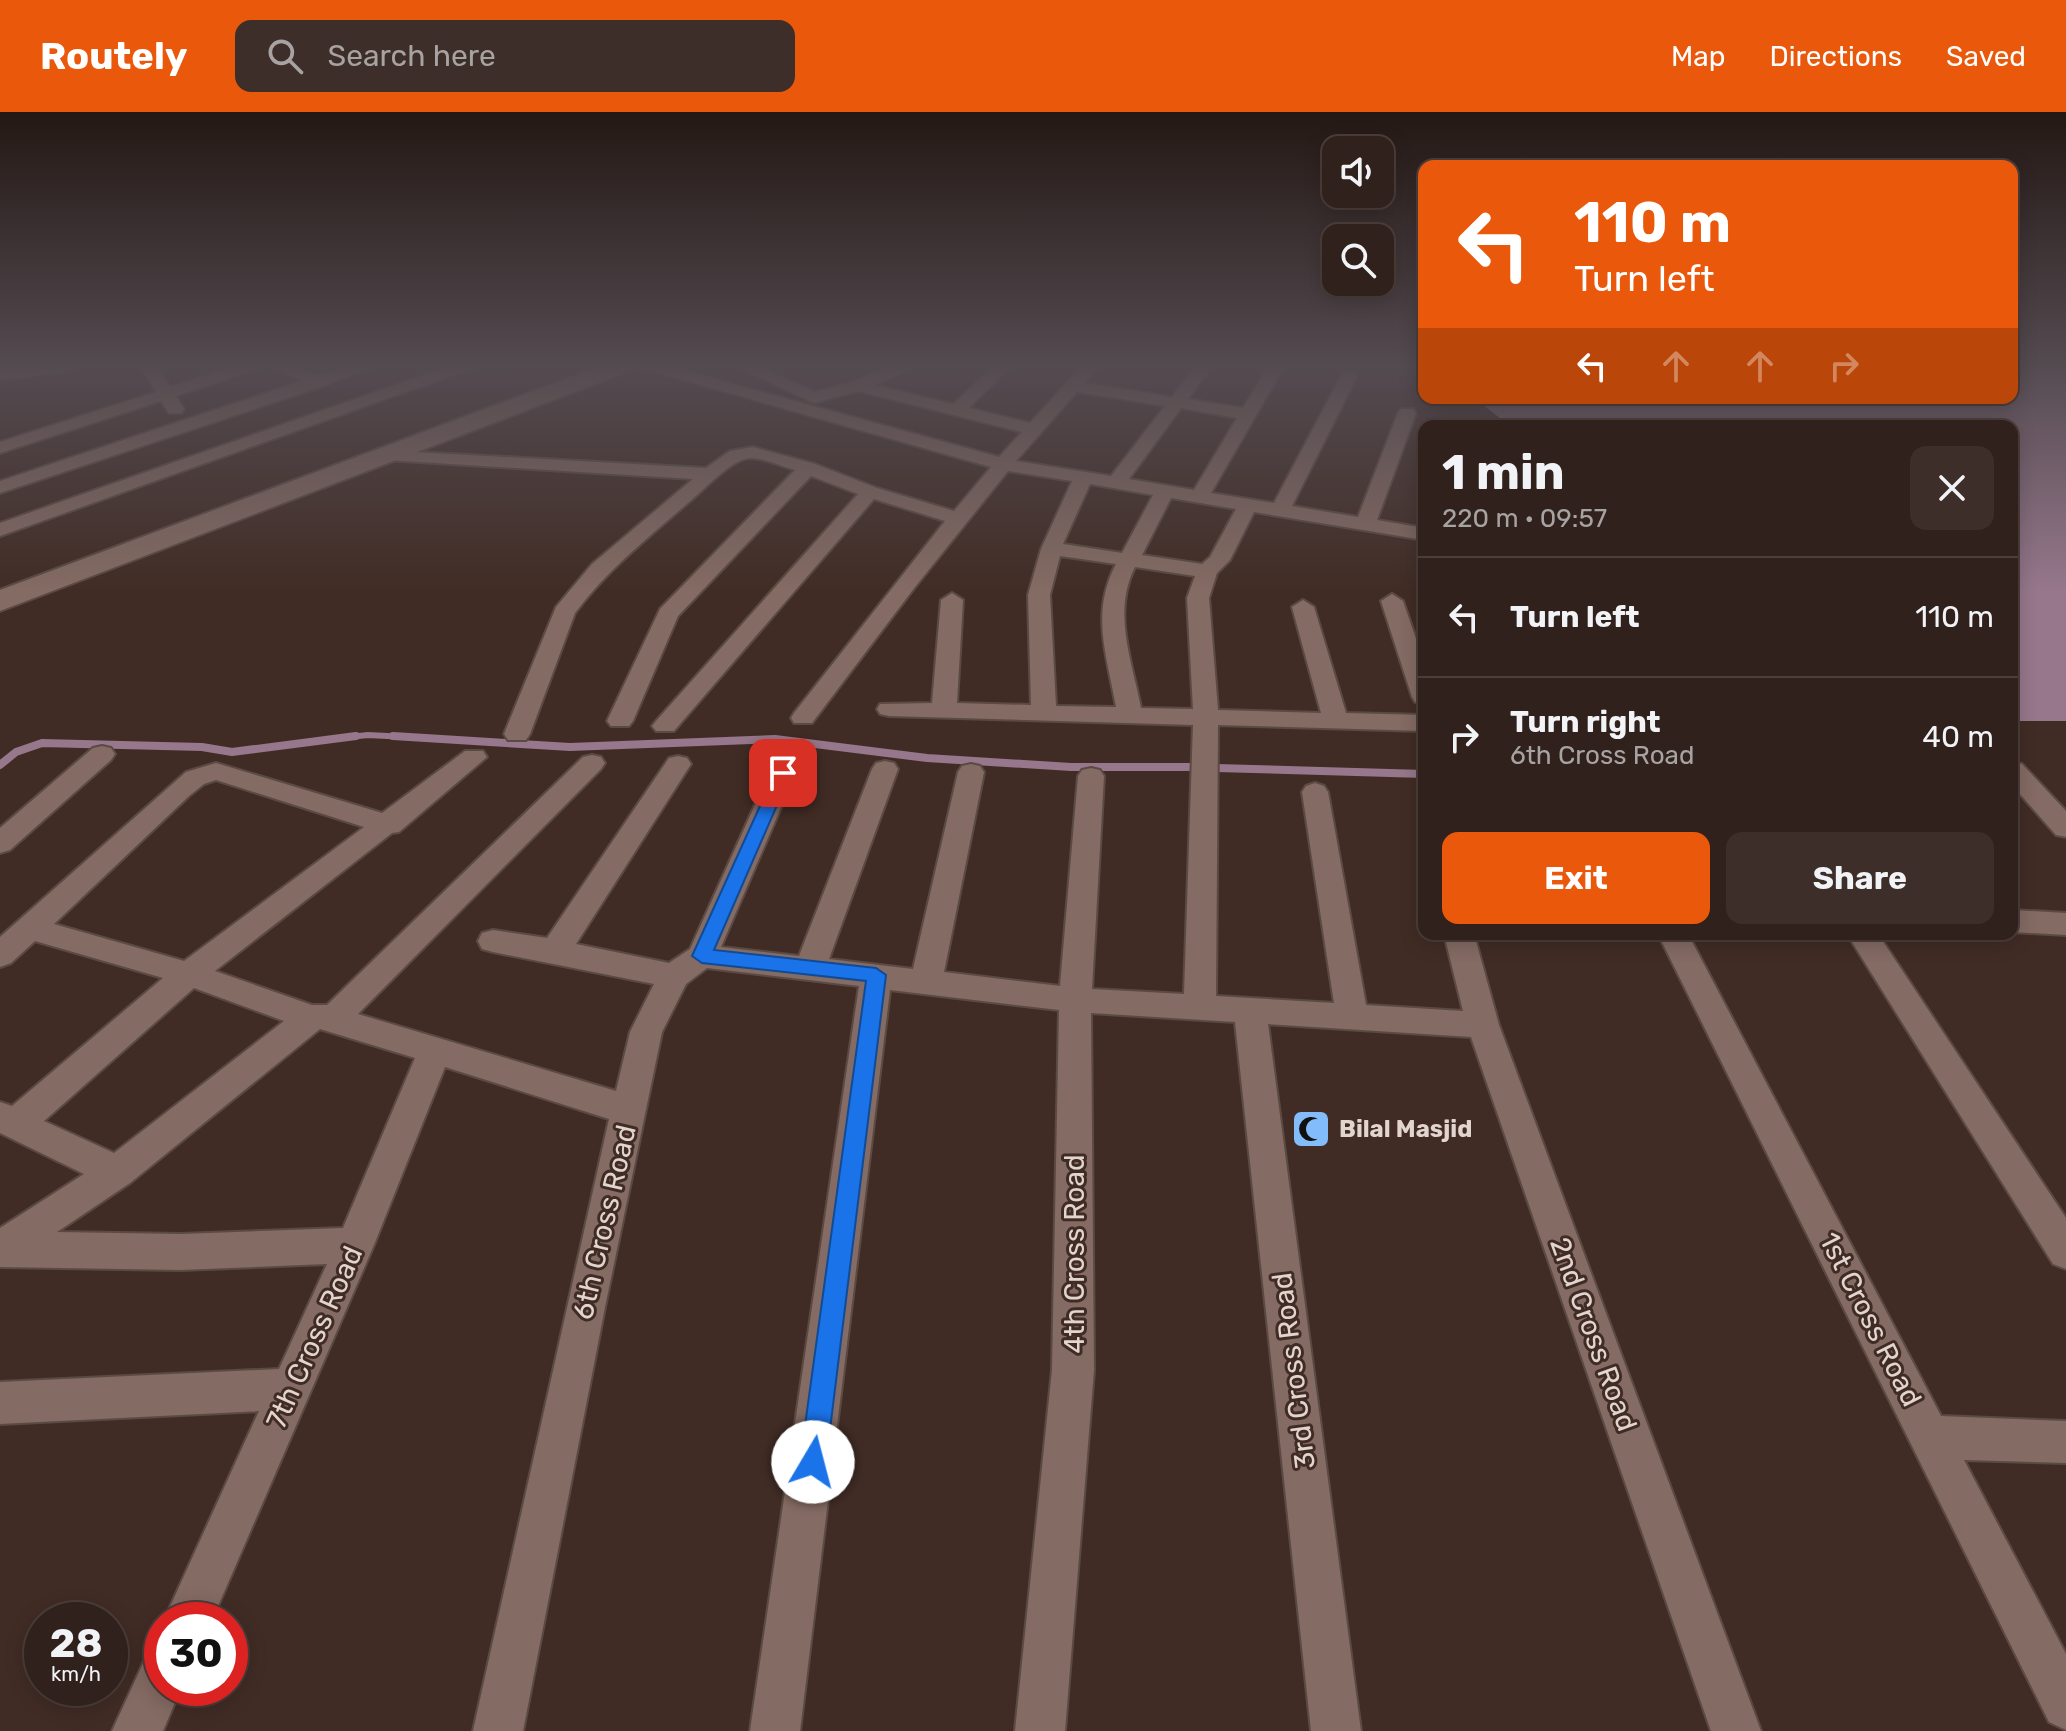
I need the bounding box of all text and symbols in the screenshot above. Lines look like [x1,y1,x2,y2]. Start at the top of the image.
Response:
search box [235,20,795,92]
text: Routely [40,33,187,79]
icon: search [263,34,307,78]
text: Search here [327,38,496,74]
text: Map [1671,40,1725,73]
text: Directions [1769,40,1902,73]
text: Saved [1946,40,2026,73]
map controls [1322,136,1394,296]
button: sound [1322,136,1394,208]
text: 110 m [1574,190,1731,256]
icon: left [1442,192,1546,296]
button: search [1322,224,1394,296]
text: Turn left [1574,257,1715,300]
icon: left [1570,344,1614,388]
icon: ahead [1654,344,1698,388]
icon: ahead [1738,344,1782,388]
icon: right [1822,344,1866,388]
text: 1 min [1442,444,1565,501]
button: close [1910,446,1994,530]
text: 220 m · 09:57 [1442,503,1607,534]
icon: left [1442,595,1486,639]
text: Turn left [1510,599,1640,635]
text: 110 m [1915,599,1994,635]
text: Turn right [1510,704,1661,740]
icon: right [1442,715,1486,759]
text: 40 m [1922,719,1994,755]
pin [749,739,817,807]
text: 6th Cross Road [1510,740,1694,771]
icon: arrive [761,751,805,795]
button: Exit [1442,832,1710,924]
button: Share [1726,832,1994,924]
mosque icon: Bilal Masjid [1290,1108,1332,1150]
place label: Bilal Masjid [1339,1115,1472,1143]
street label: 6th Cross Road [566,1122,643,1323]
street label: 4th Cross Road [1058,1154,1091,1354]
street label: 1st Cross Road [1813,1227,1929,1412]
street label: 2nd Cross Road [1543,1233,1644,1436]
street label: 7th Cross Road [260,1241,369,1433]
street label: 3rd Cross Road [1265,1271,1322,1471]
position arrow [771,1420,855,1504]
speed limit sign: 30 [144,1602,248,1706]
text: 28 [49,1620,103,1667]
text: km/h [51,1662,101,1686]

